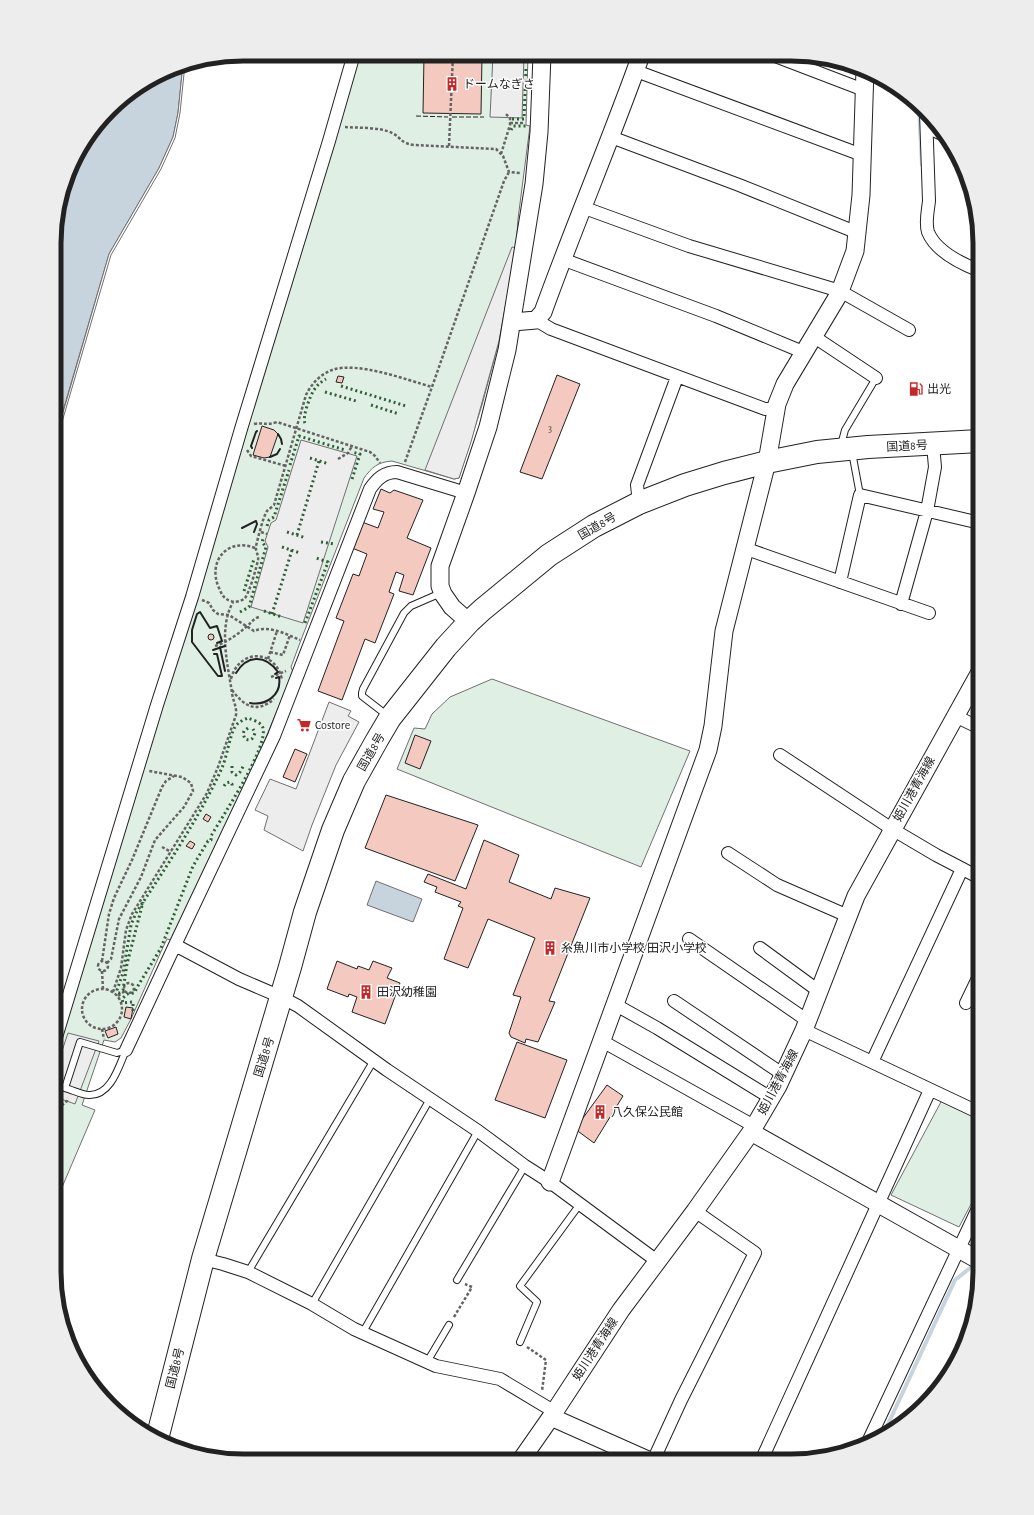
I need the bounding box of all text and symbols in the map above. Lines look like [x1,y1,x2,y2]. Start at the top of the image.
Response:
building icon: ドームなぎさ [444,76,460,92]
place label: ドームなぎさ [463,77,535,90]
fuel station icon: 出光 [908,381,924,397]
place label: 出光 [927,383,951,395]
house number: 3 [548,424,552,434]
street label: 国道8号 [886,438,928,453]
street label: 国道8号 [575,510,618,542]
supermarket icon: Costore [296,717,312,733]
place label: Costore [315,719,350,731]
street label: 国道8号 [355,730,387,773]
street label: 姫川港青海線 [890,754,937,823]
building icon: 糸魚川市小学校 田沢小学校 [542,940,558,956]
place label: 糸魚川市小学校 田沢小学校 [561,941,707,954]
building icon: 田沢幼稚園 [358,984,374,1000]
place label: 田沢幼稚園 [377,985,437,998]
street label: 国道8号 [251,1035,276,1079]
street label: 姫川港青海線 [755,1047,800,1117]
building icon: 八久保公民館 [592,1104,608,1120]
place label: 八久保公民館 [611,1105,683,1118]
street label: 姫川港青海線 [570,1315,620,1382]
street label: 国道8号 [163,1346,186,1390]

